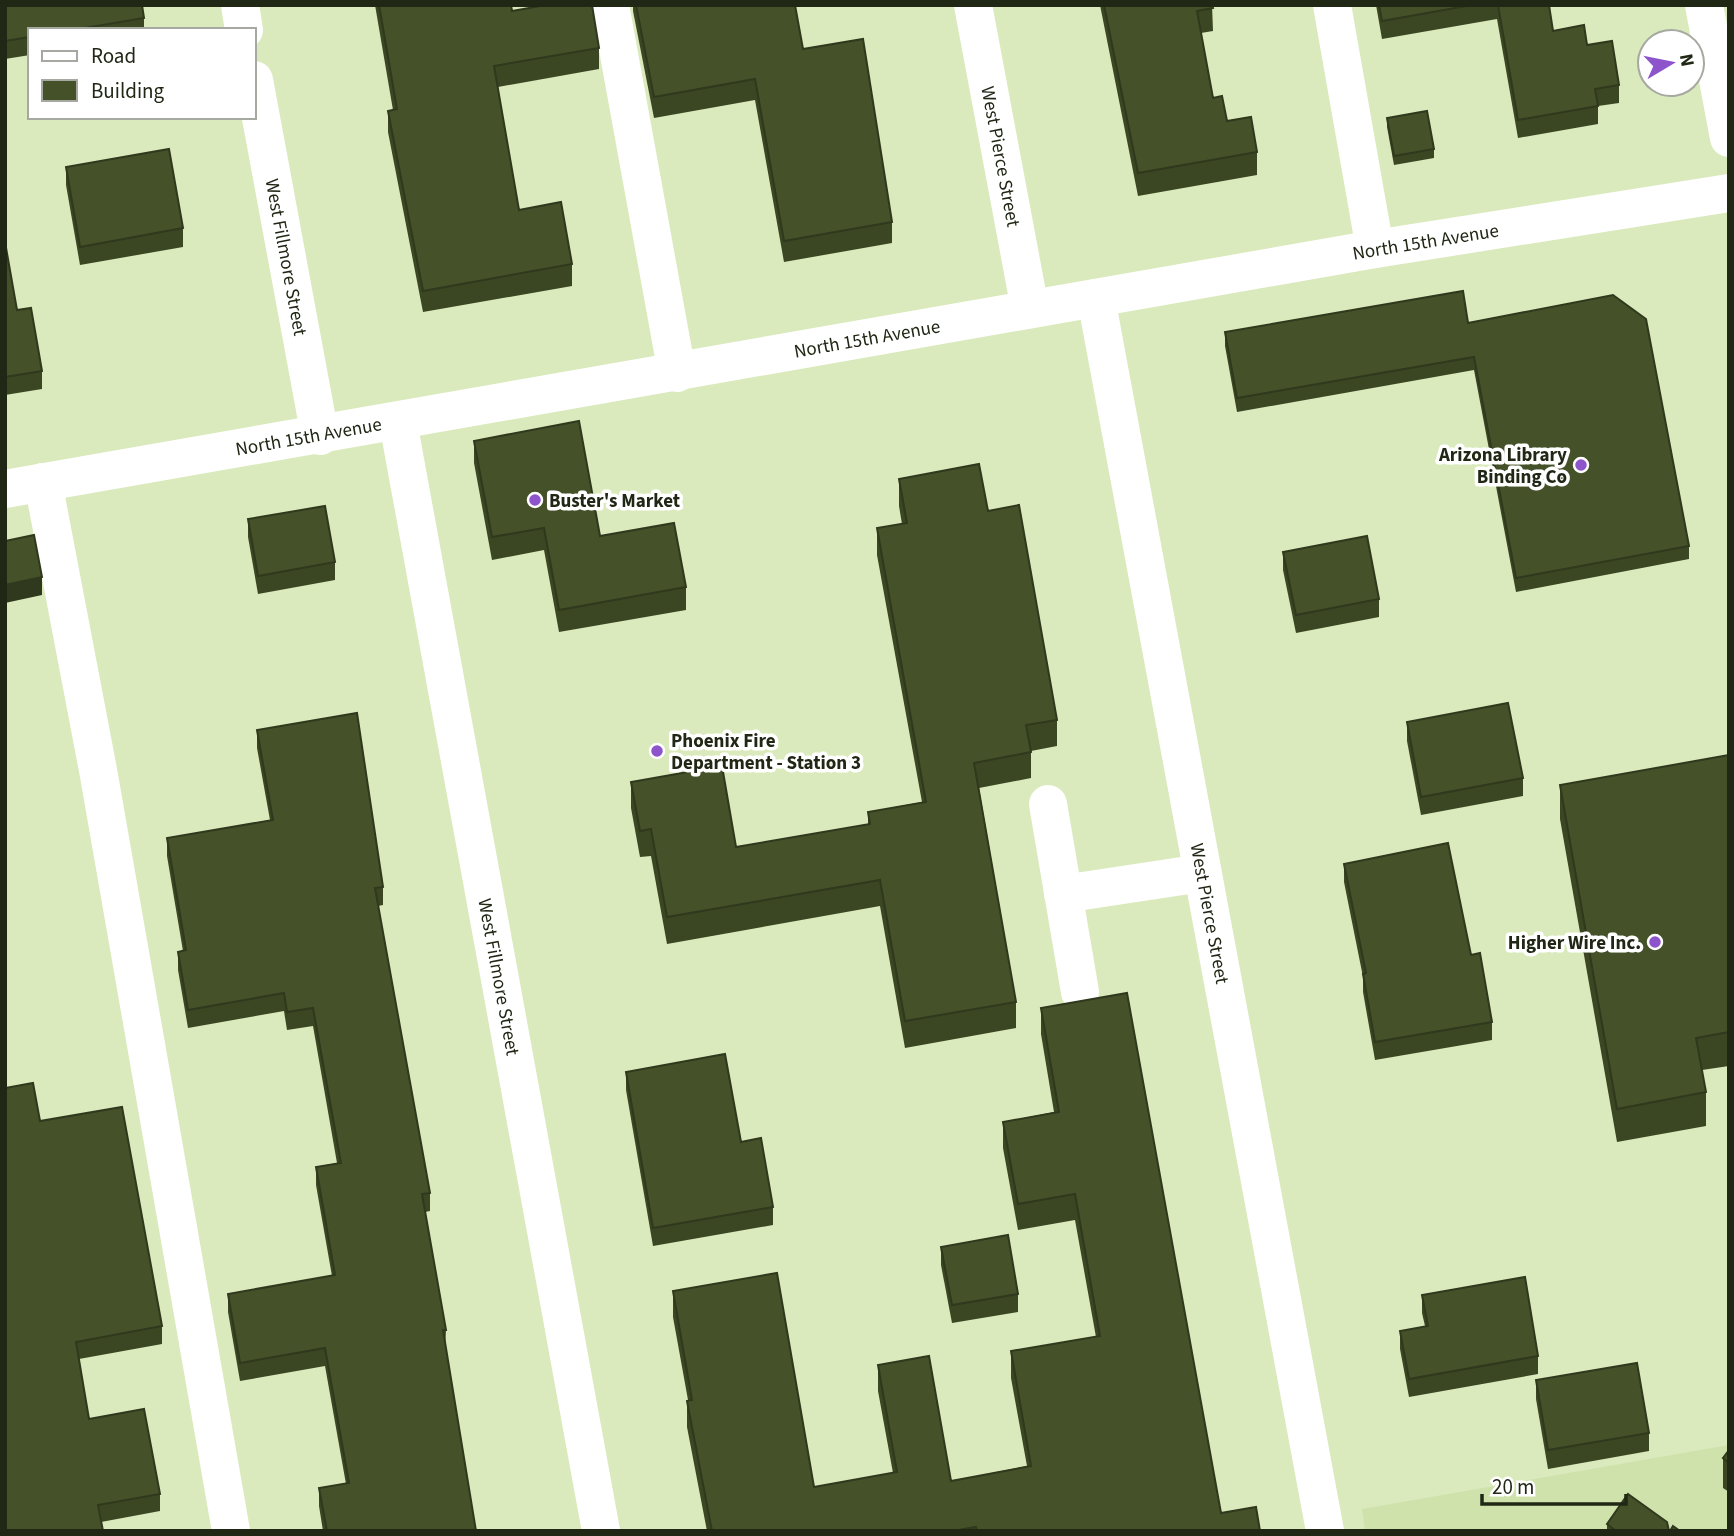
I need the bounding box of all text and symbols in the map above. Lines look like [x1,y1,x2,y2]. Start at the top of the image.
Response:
legend [28,28,256,119]
north arrow [1636,28,1706,98]
text: Road [91,41,136,71]
text: N [1672,52,1701,69]
text: Building [91,76,165,106]
street label: West Pierce Street [973,84,1026,230]
street label: West Fillmore Street [258,176,313,339]
street label: North 15th Avenue [1350,218,1501,268]
street label: North 15th Avenue [792,313,942,366]
street label: North 15th Avenue [233,411,384,463]
place label: Arizona Library Binding Co [1438,442,1567,491]
marker: Arizona Library Binding Co [1573,457,1589,473]
place label: Buster's Market [549,488,680,515]
marker: Buster's Market [527,492,543,508]
place label: Phoenix Fire Department - Station 3 [671,728,861,777]
marker: Phoenix Fire Department - Station 3 [649,743,665,759]
street label: West Pierce Street [1183,841,1235,987]
street label: West Fillmore Street [470,896,526,1058]
place label: Higher Wire Inc. [1508,930,1641,957]
marker: Higher Wire Inc. [1647,934,1663,950]
scale bar [1482,1462,1626,1506]
text: 20 m [1492,1472,1534,1502]

